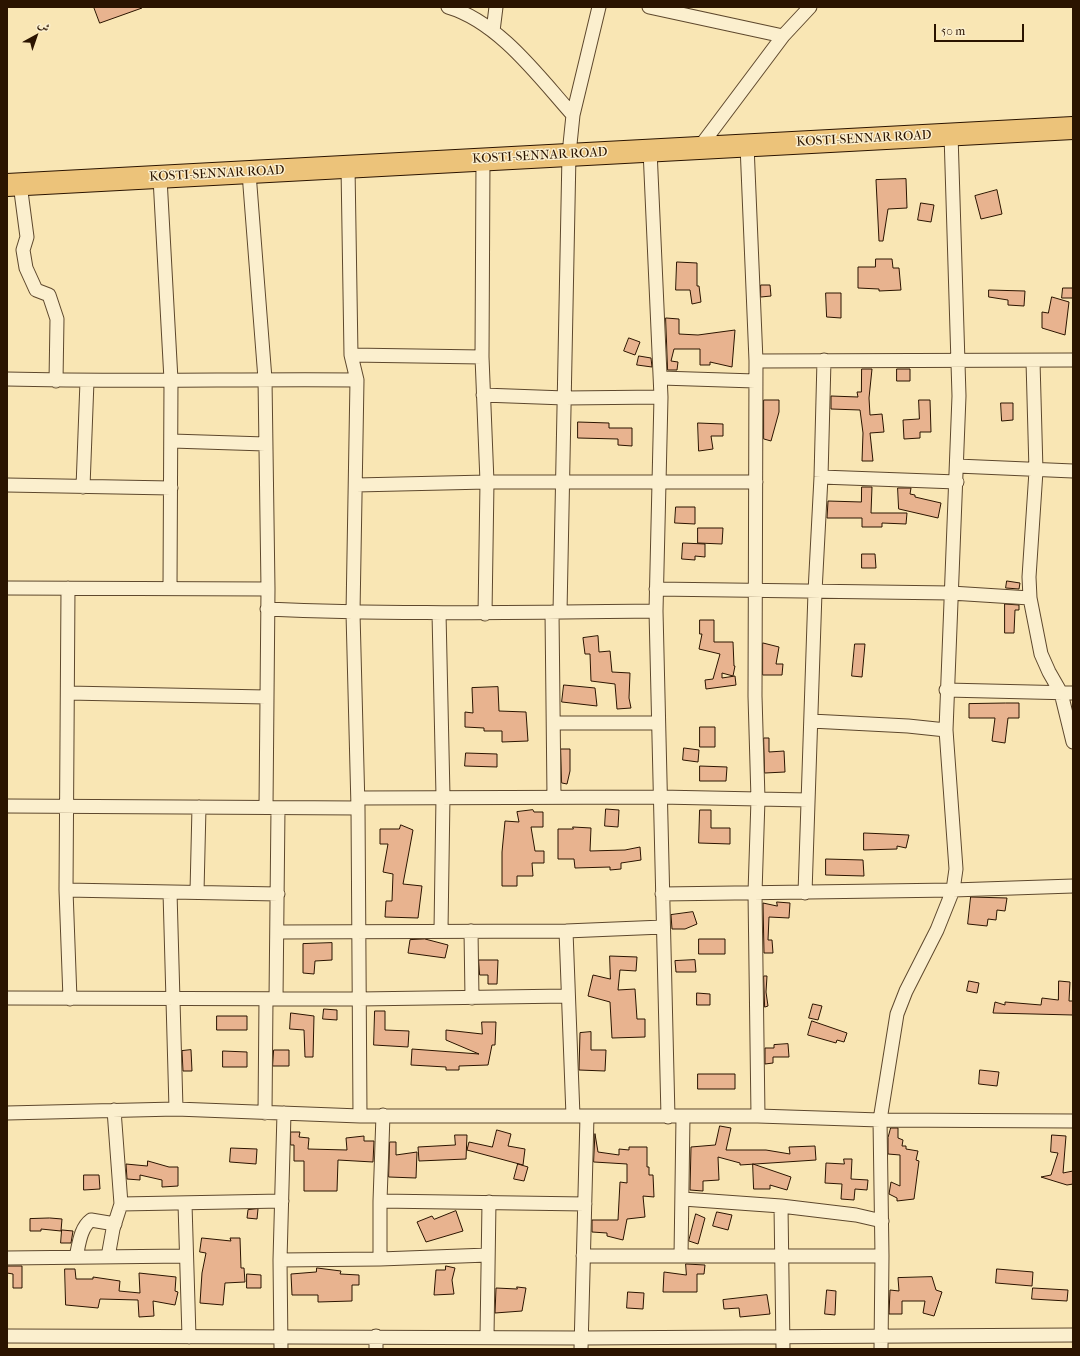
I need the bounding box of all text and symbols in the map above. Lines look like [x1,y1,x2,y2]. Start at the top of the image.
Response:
north arrow [16,16,56,56]
scale bar [936,16,1026,42]
text: ش [36,18,52,35]
text: 50 m [941,24,965,38]
street label: KOSTI-SENNAR ROAD [796,128,932,150]
street label: KOSTI-SENNAR ROAD [472,145,608,167]
street label: KOSTI-SENNAR ROAD [149,163,285,185]

